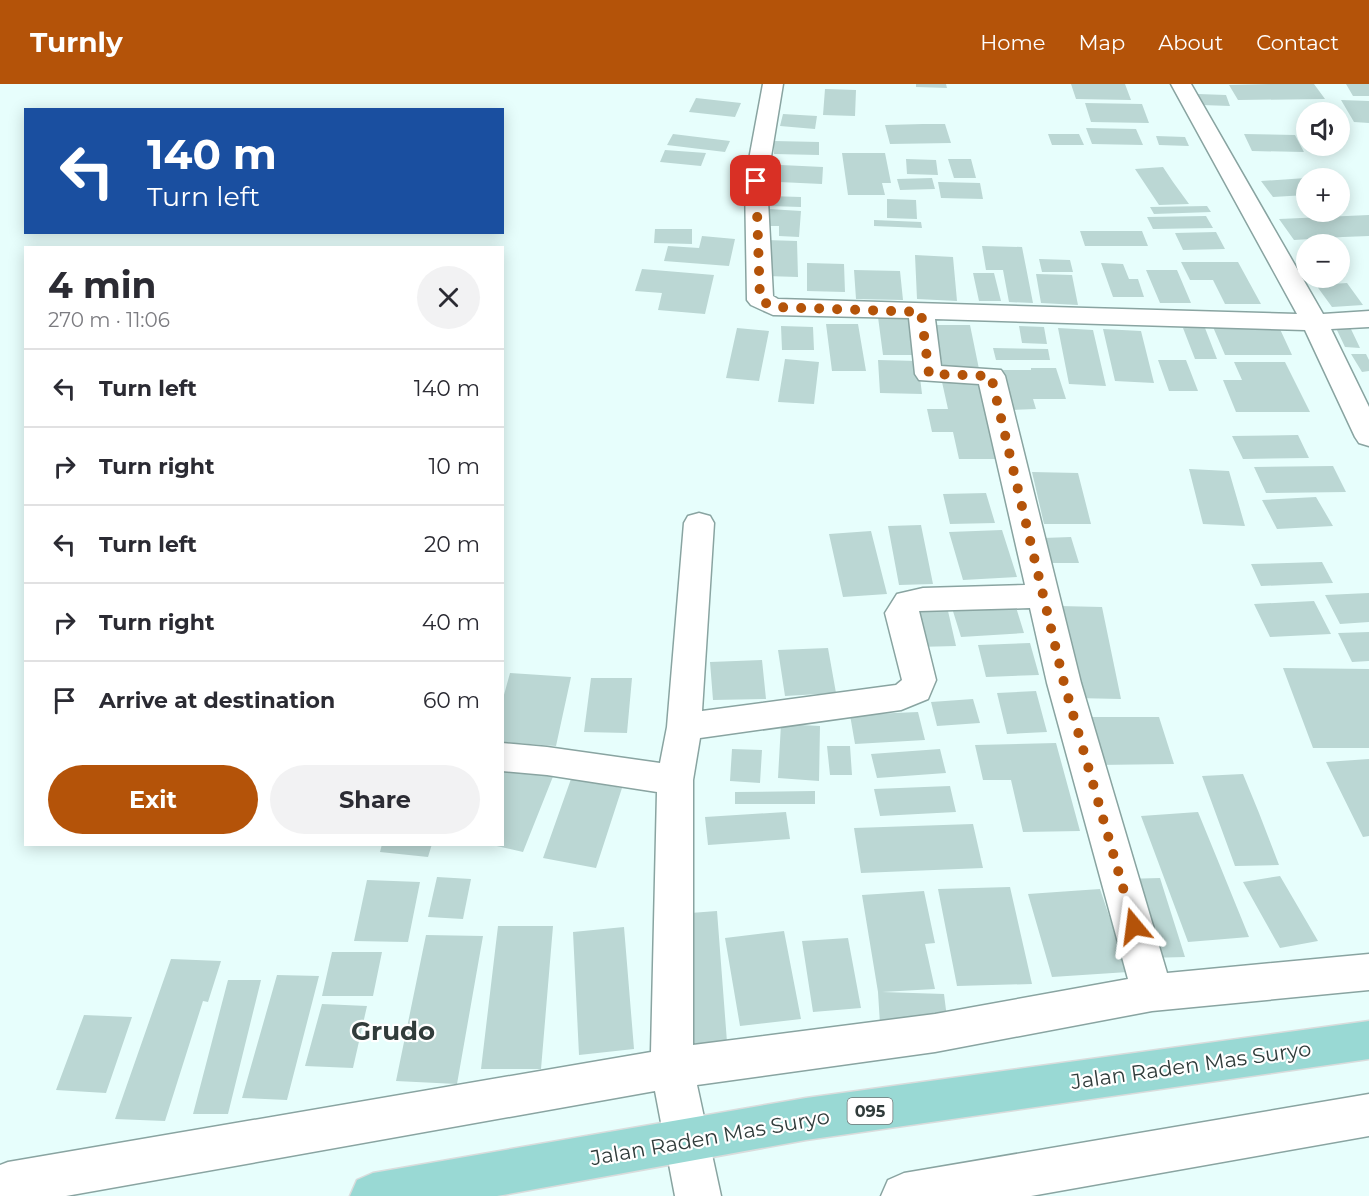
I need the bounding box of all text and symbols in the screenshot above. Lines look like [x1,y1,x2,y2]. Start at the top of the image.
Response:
text: Turnly [30,25,123,59]
text: Home [980,30,1045,55]
text: Map [1078,30,1125,55]
text: About [1158,30,1223,55]
text: Contact [1256,30,1339,55]
map controls [1296,102,1350,288]
button: sound [1296,102,1350,156]
text: 140 m [147,128,277,180]
icon: left [48,132,126,210]
pin [730,155,781,206]
icon: arrive [739,164,772,197]
button: + [1296,168,1350,222]
text: Turn left [147,180,260,213]
button: − [1296,234,1350,288]
text: 4 min [48,263,156,307]
button: close [417,266,480,329]
text: 270 m · 11:06 [48,308,170,332]
icon: left [48,372,81,405]
text: Turn left [99,375,197,402]
text: 140 m [414,375,480,402]
icon: right [48,450,81,483]
text: Turn right [99,453,214,480]
text: 10 m [428,453,480,480]
icon: left [48,528,81,561]
text: Turn left [99,531,197,558]
text: 20 m [424,531,480,558]
icon: right [48,606,81,639]
text: Turn right [99,609,214,636]
text: 40 m [422,609,480,636]
icon: arrive [48,684,81,717]
text: Arrive at destination [99,687,335,714]
text: 60 m [423,687,480,714]
button: Exit [48,765,258,834]
button: Share [270,765,480,834]
position arrow [1102,894,1166,958]
district label: Grudo [351,1015,435,1047]
street label: Jalan Raden Mas Suryo [1068,1036,1313,1094]
road number: 095 [848,1098,892,1124]
street label: Jalan Raden Mas Suryo [587,1104,832,1171]

